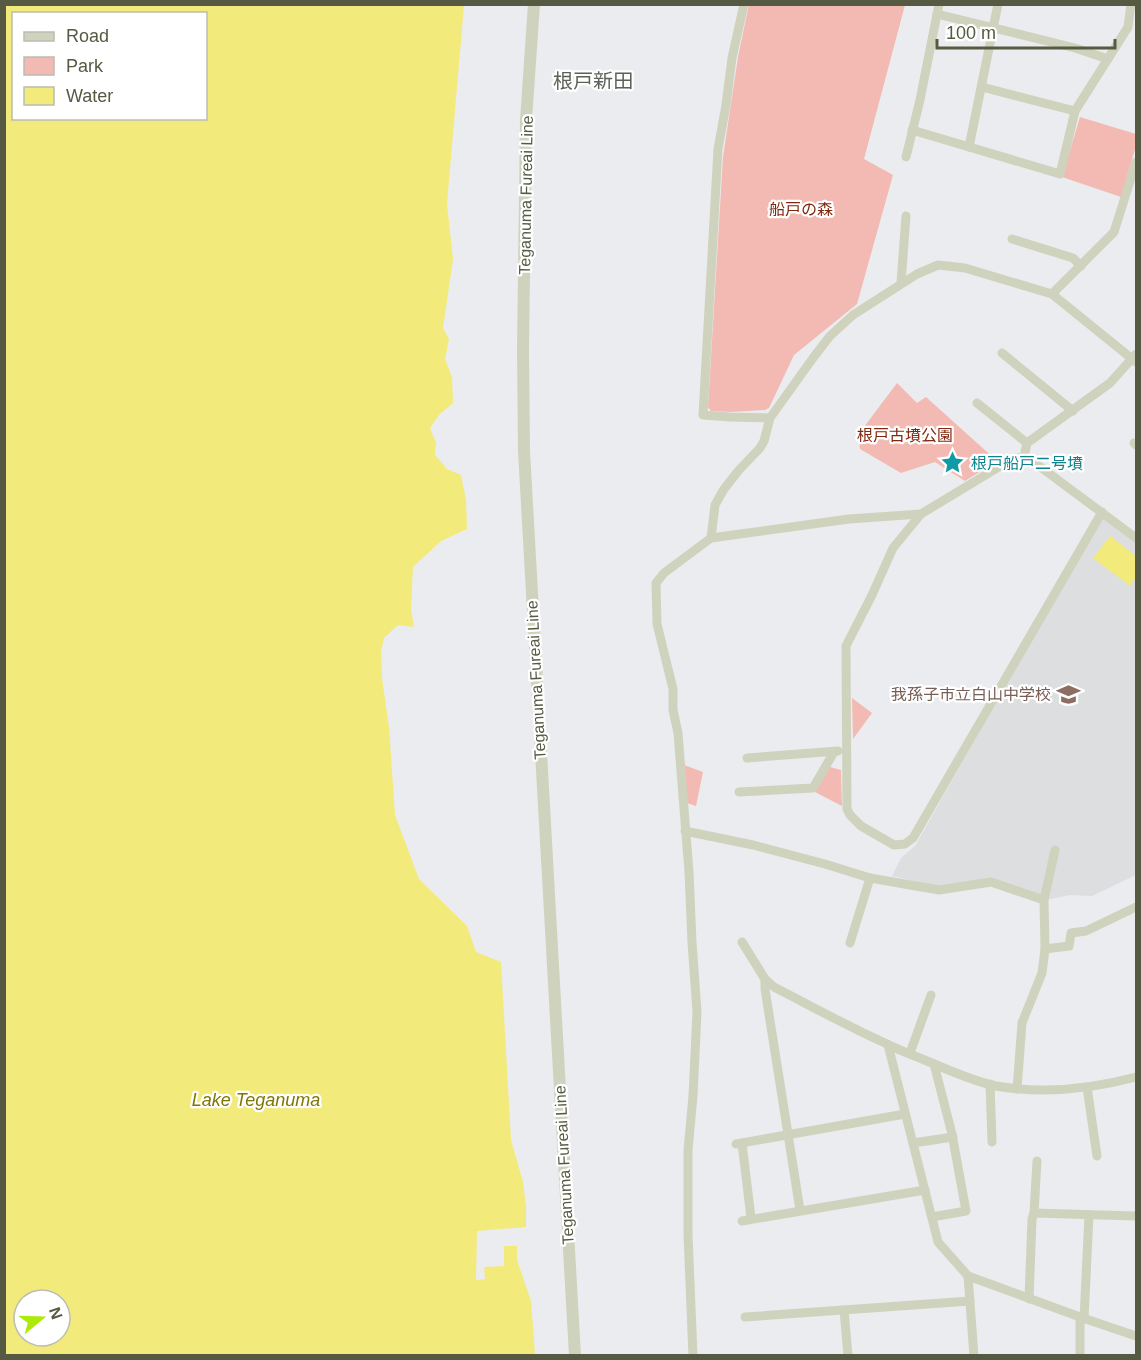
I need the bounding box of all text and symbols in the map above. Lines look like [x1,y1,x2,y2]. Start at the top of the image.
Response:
legend [12,12,207,120]
scale bar [937,12,1116,50]
text: 100 m [946,23,996,43]
text: Road [66,26,109,46]
text: Park [66,56,104,76]
district label: 根戸新田 [553,70,633,92]
text: Water [66,86,113,106]
street label: Teganuma Fureai Line [516,115,536,275]
park label: 船戸の森 [769,201,833,218]
park label: 根戸古墳公園 [857,427,953,444]
place icon: 根戸船戸二号墳 [940,450,966,476]
place label: 根戸船戸二号墳 [971,455,1083,472]
street label: Teganuma Fureai Line [523,600,549,760]
school or university icon: 我孫子市立白山中学校 [1056,681,1082,707]
place label: 我孫子市立白山中学校 [891,686,1051,703]
street label: Teganuma Fureai Line [551,1085,577,1245]
water label: Lake Teganuma [192,1090,320,1110]
north arrow [12,1288,72,1348]
text: N [46,1305,66,1322]

